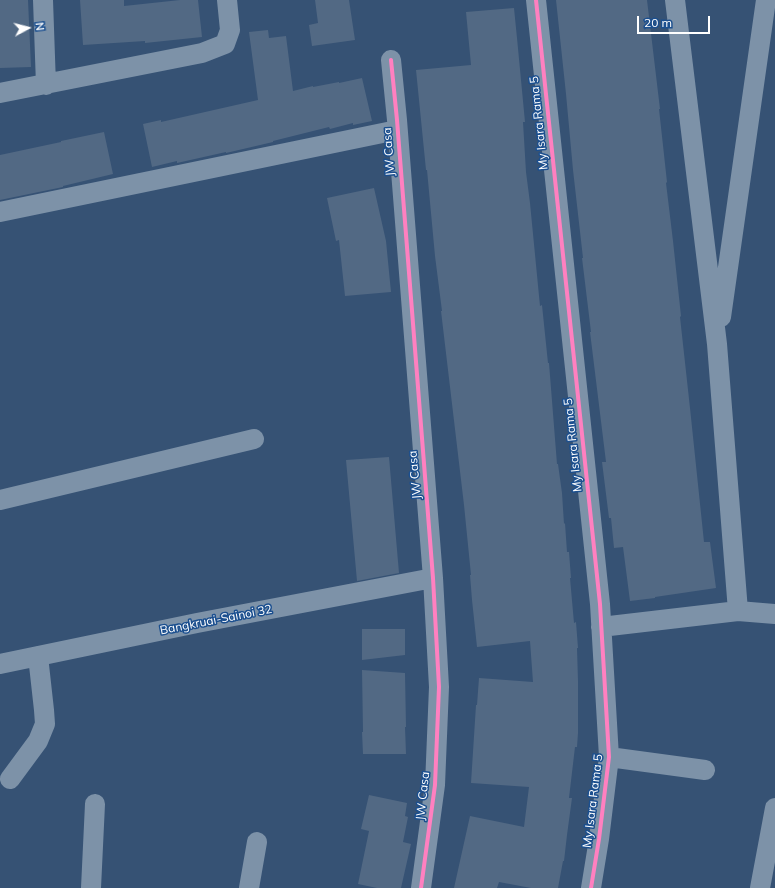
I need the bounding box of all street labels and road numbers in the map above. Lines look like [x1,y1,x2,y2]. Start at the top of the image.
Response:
street label: My Isara Rama 5 [527,75,551,171]
street label: JW Casa [380,127,398,177]
street label: My Isara Rama 5 [561,397,585,493]
street label: JW Casa [406,450,424,500]
street label: Bangkruai-Sainoi 32 [159,602,273,638]
street label: My Isara Rama 5 [580,753,606,849]
street label: JW Casa [413,771,433,821]

